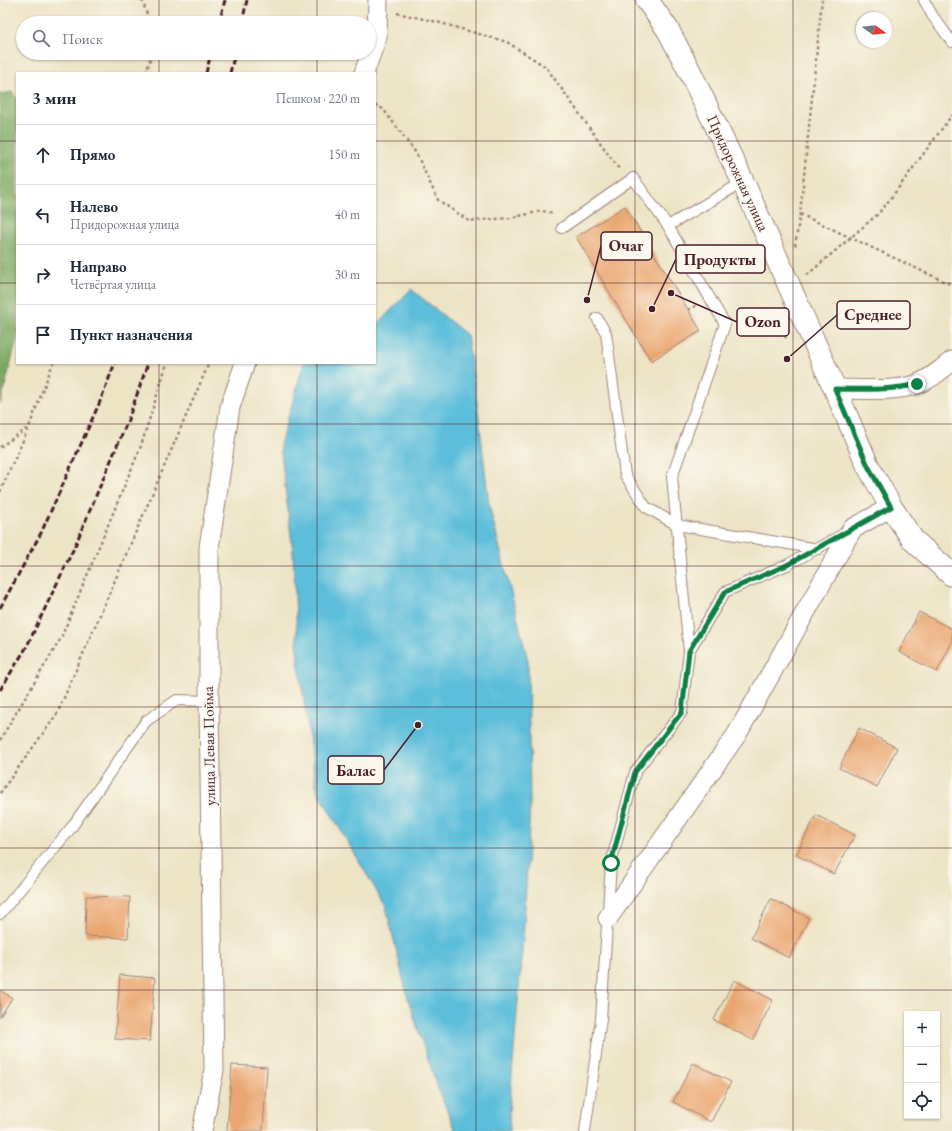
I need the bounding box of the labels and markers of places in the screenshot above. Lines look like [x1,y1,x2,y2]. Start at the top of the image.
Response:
callout: Очаг [601,232,652,260]
callout: Продукты [676,245,765,273]
callout: Среднее [837,301,910,329]
callout: Ozon [737,308,789,336]
callout: Балас [328,756,384,784]

